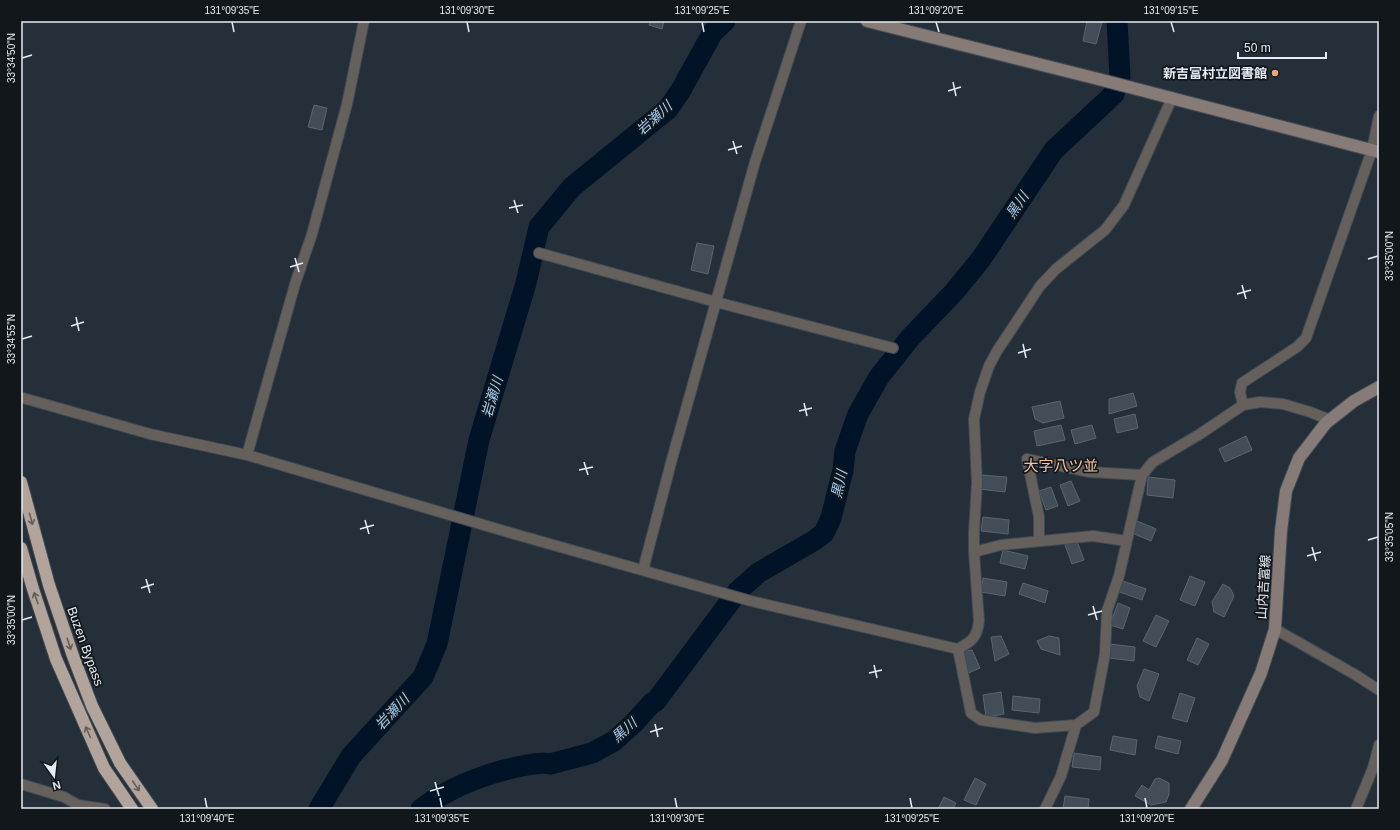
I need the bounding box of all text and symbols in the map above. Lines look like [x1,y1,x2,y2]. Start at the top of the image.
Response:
text: 131°09'35"E [204,5,260,16]
text: 131°09'30"E [439,5,495,16]
text: 131°09'25"E [674,5,730,16]
text: 131°09'20"E [908,5,964,16]
text: 131°09'15"E [1143,5,1199,16]
text: 33°34'50"N [6,33,17,83]
scale bar [1238,34,1326,60]
text: 50 m [1244,41,1271,55]
place label: 新吉富村立図書館 [1163,66,1267,81]
marker: 新吉富村立図書館 [1270,68,1280,78]
water label: 岩瀬川 [633,97,676,138]
water label: 黒川 [1003,187,1033,221]
text: 33°35'00"N [1384,231,1395,281]
text: 33°34'55"N [6,314,17,364]
water label: 岩瀬川 [478,373,506,419]
district label: 大字八ツ並 [1023,457,1099,474]
water label: 黒川 [828,467,850,499]
one-way arrow [28,512,35,525]
text: 33°35'05"N [1384,512,1395,562]
street label: 山内吉富線 [1254,554,1273,620]
one-way arrow [32,592,39,605]
text: 33°35'00"N [6,595,17,645]
street label: Buzen Bypass [64,605,107,688]
one-way arrow [65,637,73,649]
water label: 岩瀬川 [372,690,414,733]
water label: 黒川 [608,713,641,745]
one-way arrow [84,727,91,739]
north arrow [34,756,74,796]
text: N [51,779,62,792]
one-way arrow [132,780,140,791]
text: 131°09'40"E [179,813,235,824]
text: 131°09'35"E [414,813,470,824]
text: 131°09'30"E [649,813,705,824]
text: 131°09'25"E [884,813,940,824]
text: 131°09'20"E [1119,813,1175,824]

